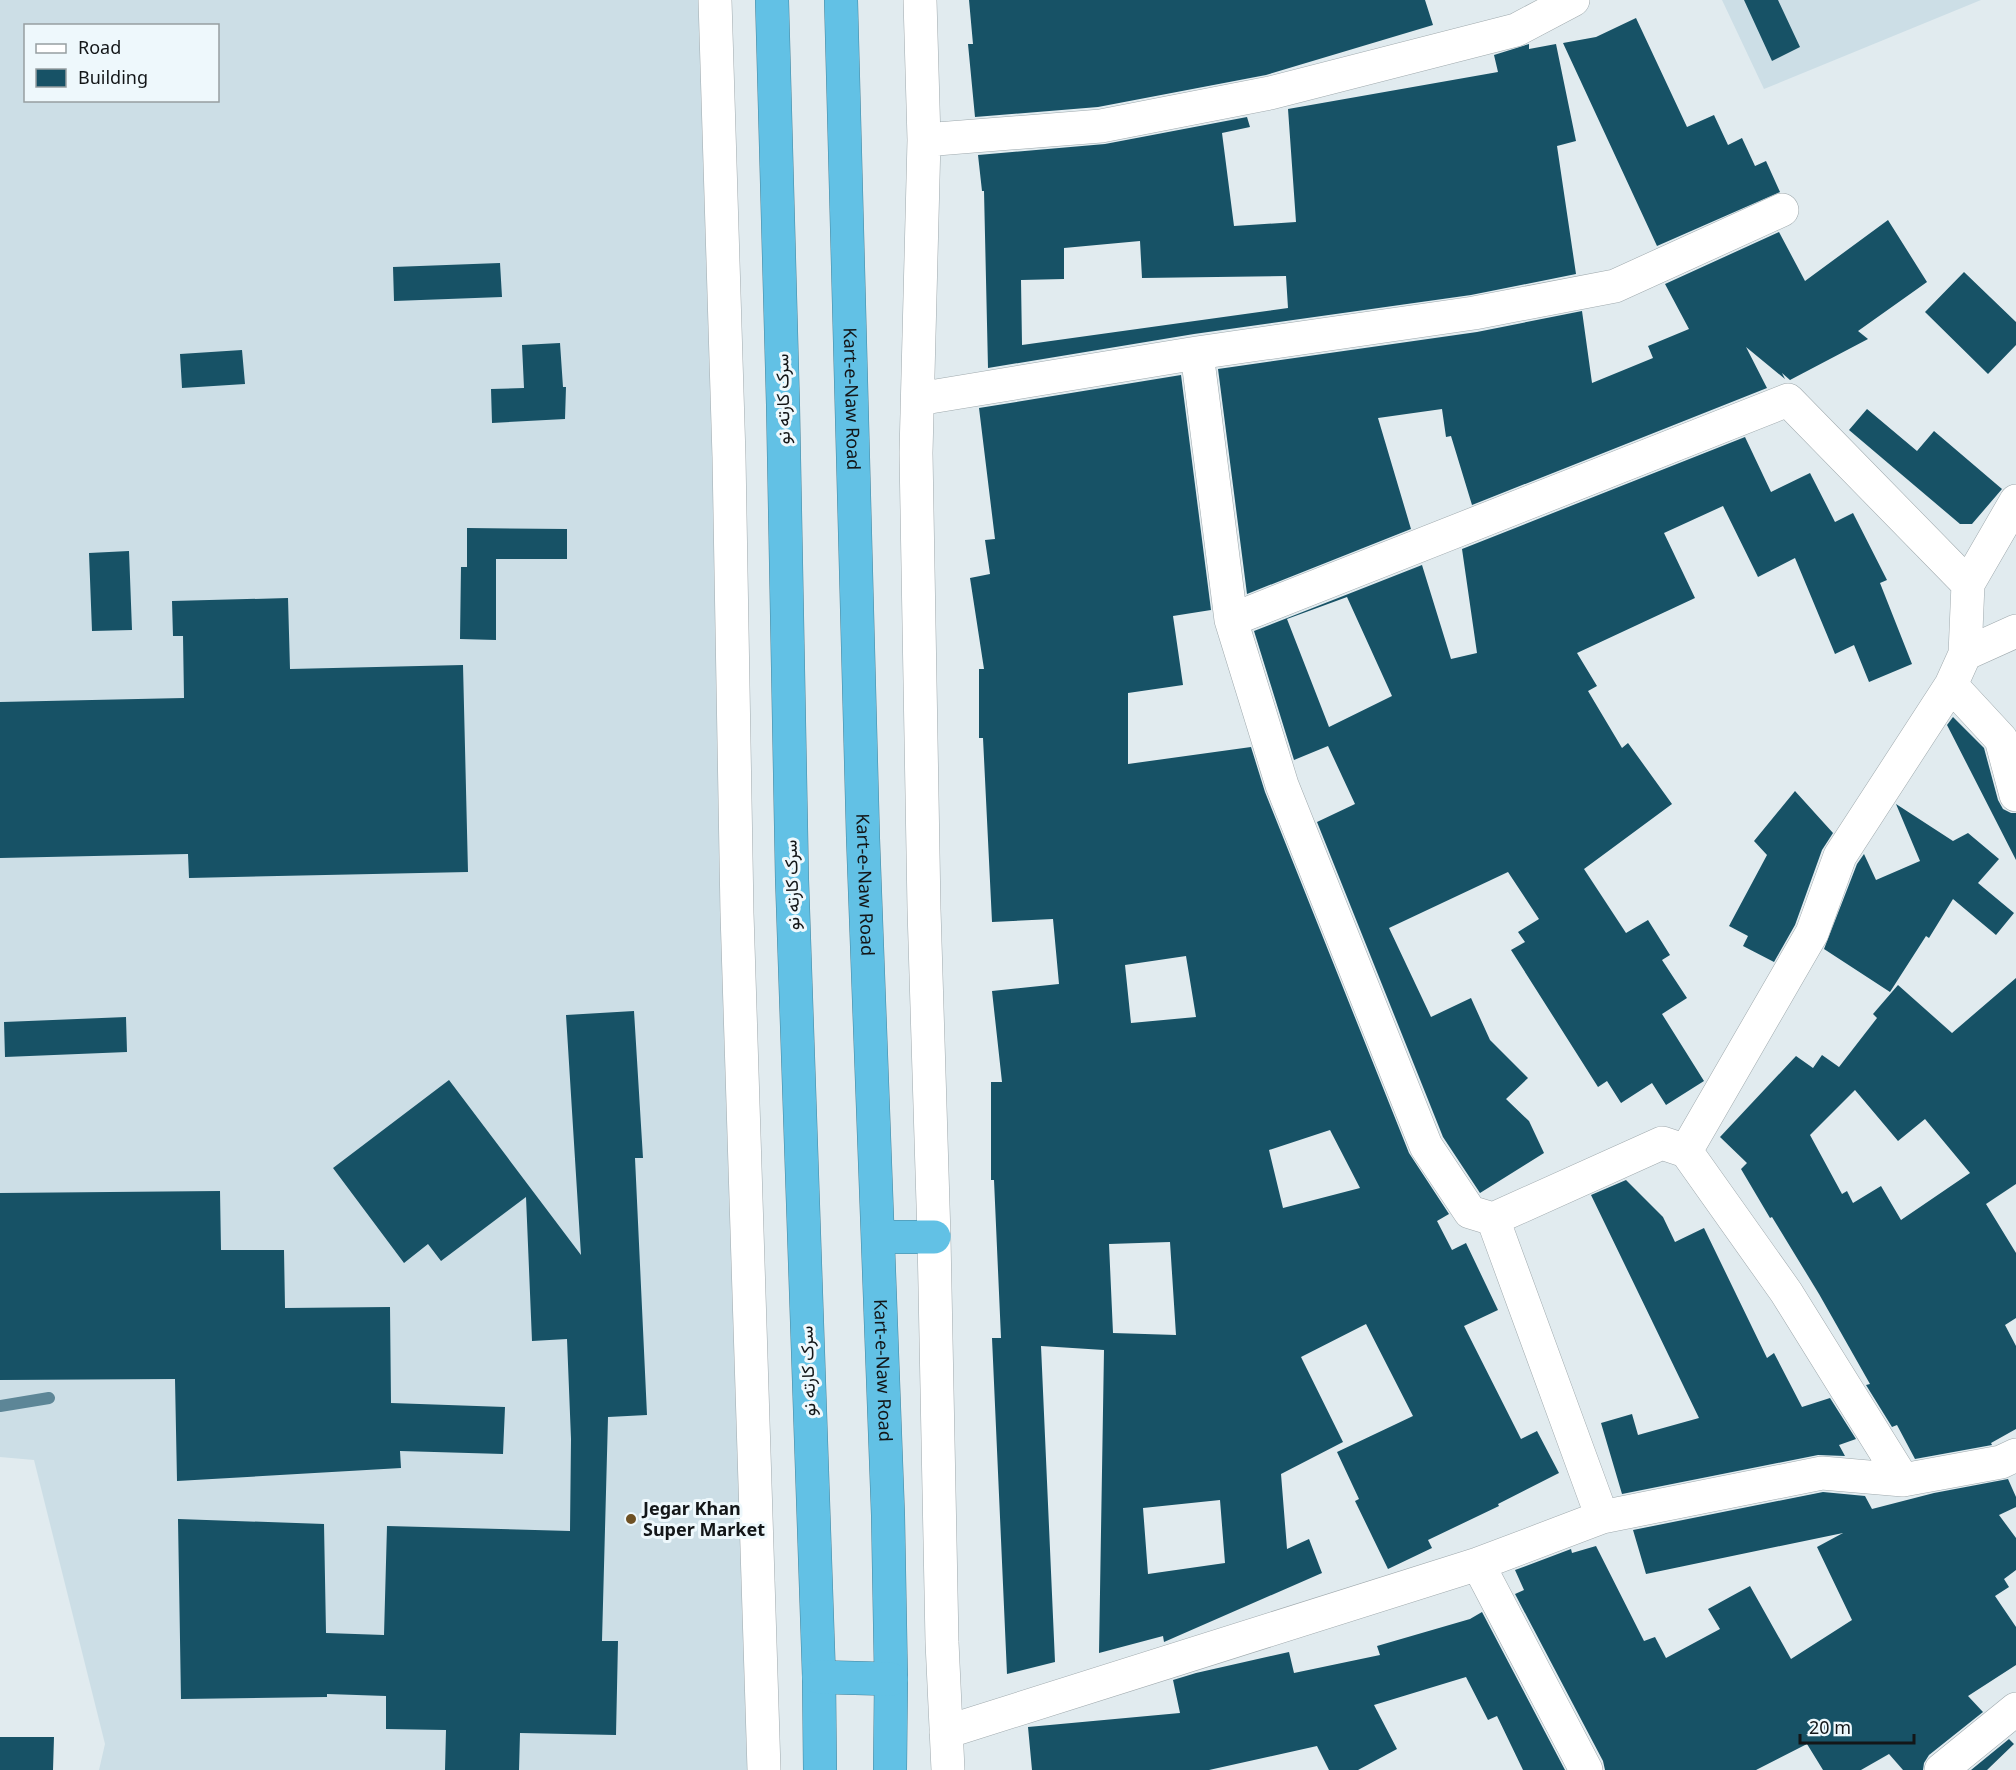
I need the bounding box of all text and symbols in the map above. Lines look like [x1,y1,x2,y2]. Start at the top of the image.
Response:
legend [24,24,219,102]
text: Road [78,35,121,59]
text: Building [78,65,148,89]
street label: Kart-e-Naw Road [839,327,866,471]
street label: سرک کارته نو [769,353,795,445]
street label: Kart-e-Naw Road [851,813,880,956]
street label: سرک کارته نو [777,839,805,931]
street label: Kart-e-Naw Road [869,1298,898,1442]
street label: سرک کارته نو [793,1325,821,1417]
place label: Jegar Khan Super Market [641,1496,765,1541]
marker: Jegar Khan Super Market [624,1512,638,1526]
scale bar [1800,1707,1914,1745]
text: 20 m [1809,1715,1851,1739]

